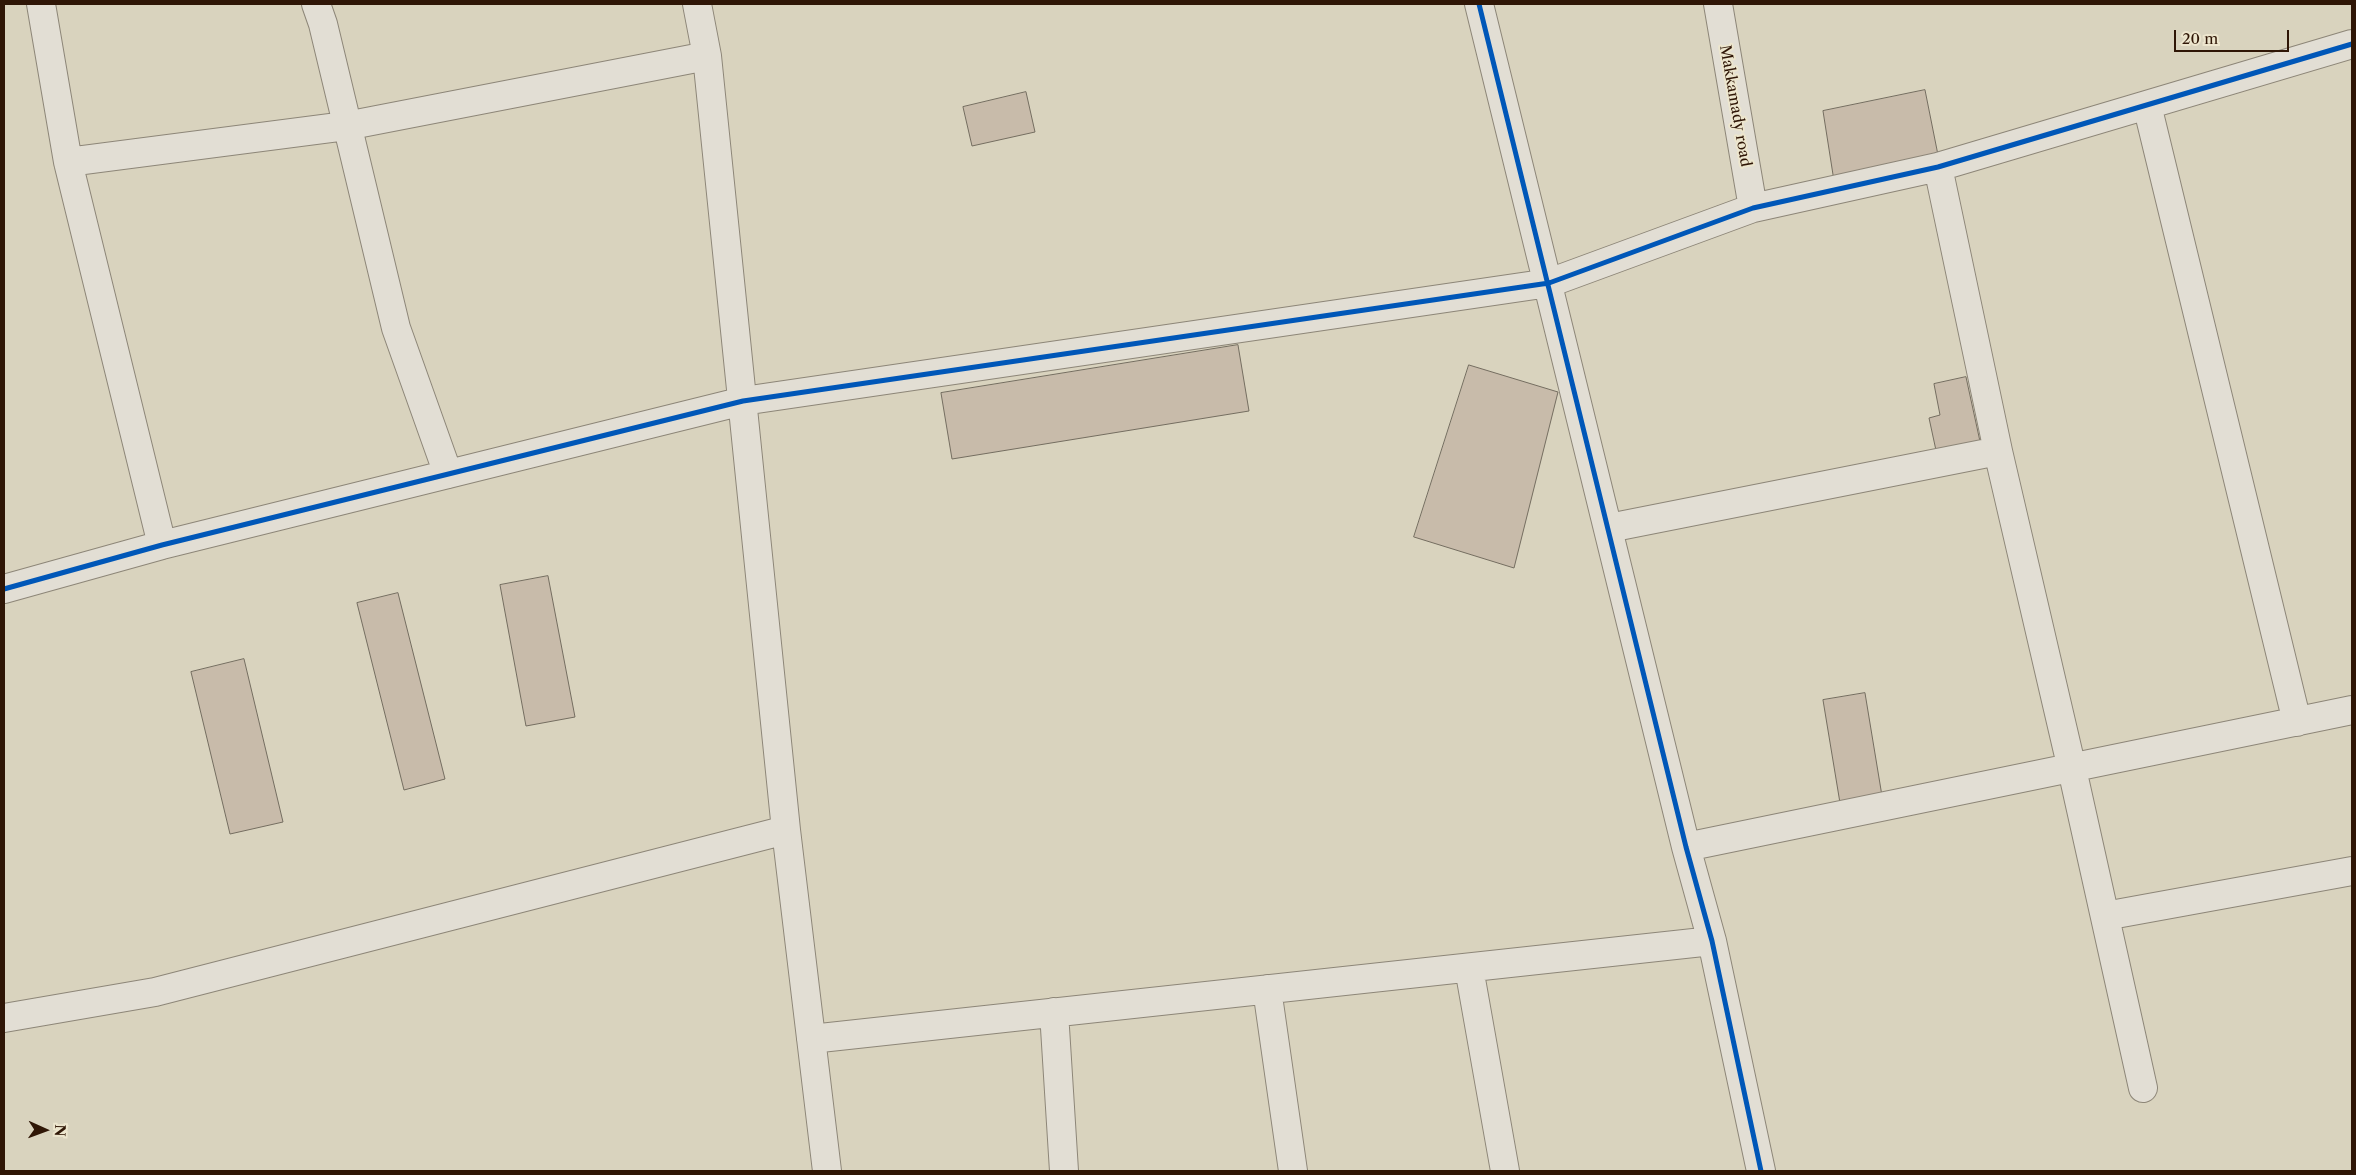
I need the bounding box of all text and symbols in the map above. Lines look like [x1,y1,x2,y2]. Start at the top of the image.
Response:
scale bar [2176,20,2291,52]
text: 20 m [2182,29,2218,48]
street label: Makkamady road [1715,44,1755,168]
north arrow [20,1105,70,1155]
text: N [51,1124,69,1137]

